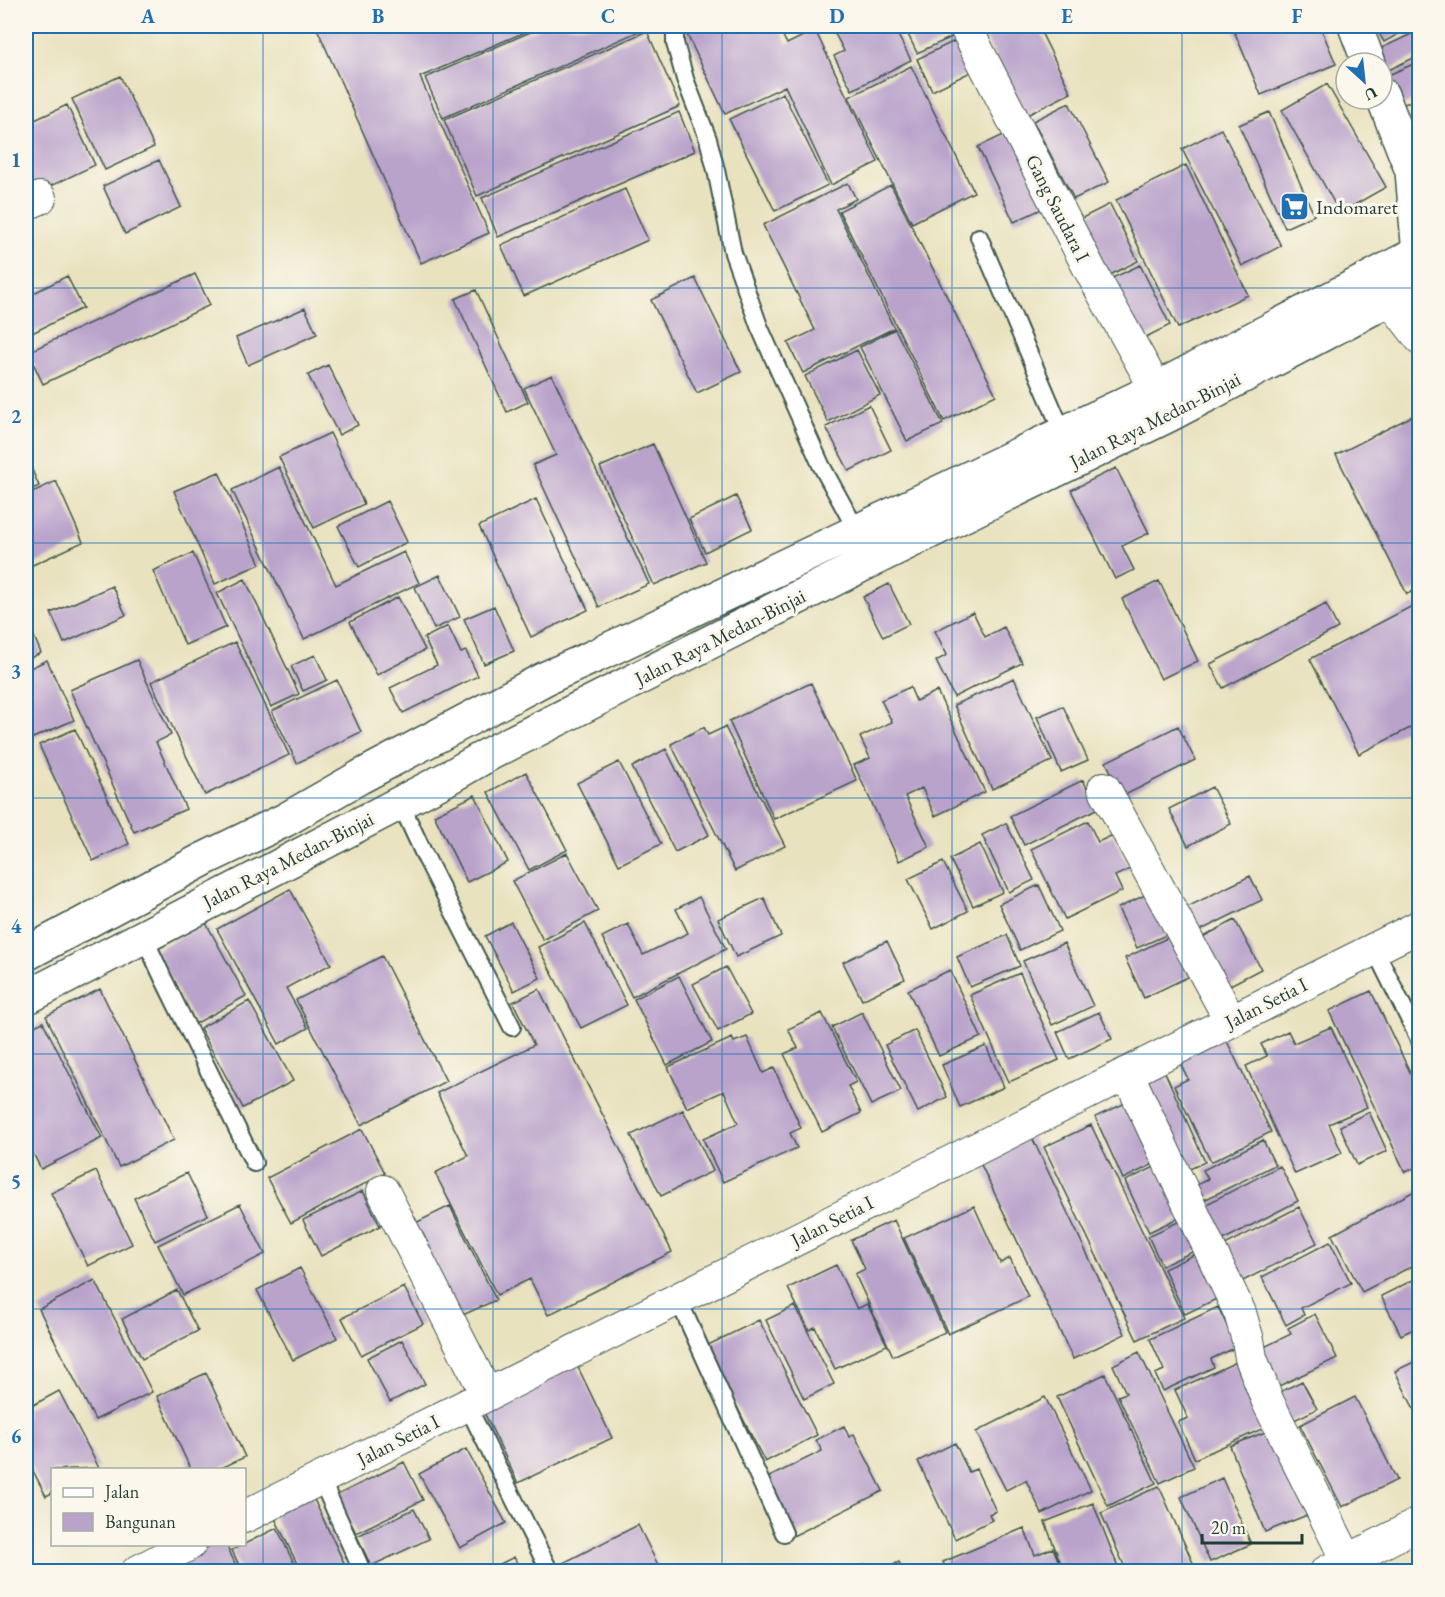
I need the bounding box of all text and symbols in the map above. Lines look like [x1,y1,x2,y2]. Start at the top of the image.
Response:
text: A [140,3,156,29]
text: B [372,3,384,29]
text: C [601,3,615,29]
text: D [829,3,845,29]
text: E [1061,3,1073,29]
text: F [1292,3,1303,29]
north arrow [1334,51,1394,111]
text: U [1360,82,1381,106]
text: 1 [11,147,21,173]
street label: Gang Saudara I [1020,150,1096,266]
supermarket icon: Indomaret [1279,191,1311,223]
place label: Indomaret [1316,194,1398,220]
street label: Jalan Raya Medan-Binjai [1063,366,1245,475]
text: 2 [11,403,22,429]
street label: Jalan Raya Medan-Binjai [628,583,810,692]
text: 3 [11,658,21,684]
street label: Jalan Raya Medan-Binjai [196,806,378,915]
text: 4 [11,913,22,939]
street label: Jalan Setia I [1219,971,1312,1036]
text: 5 [11,1168,21,1194]
street label: Jalan Setia I [785,1189,878,1254]
street label: Jalan Setia I [351,1408,444,1473]
text: 6 [11,1423,22,1449]
legend [51,1468,246,1546]
text: Jalan [103,1480,140,1503]
scale bar [1202,1507,1302,1545]
text: Bangunan [105,1510,176,1533]
text: 20 m [1211,1516,1246,1539]

